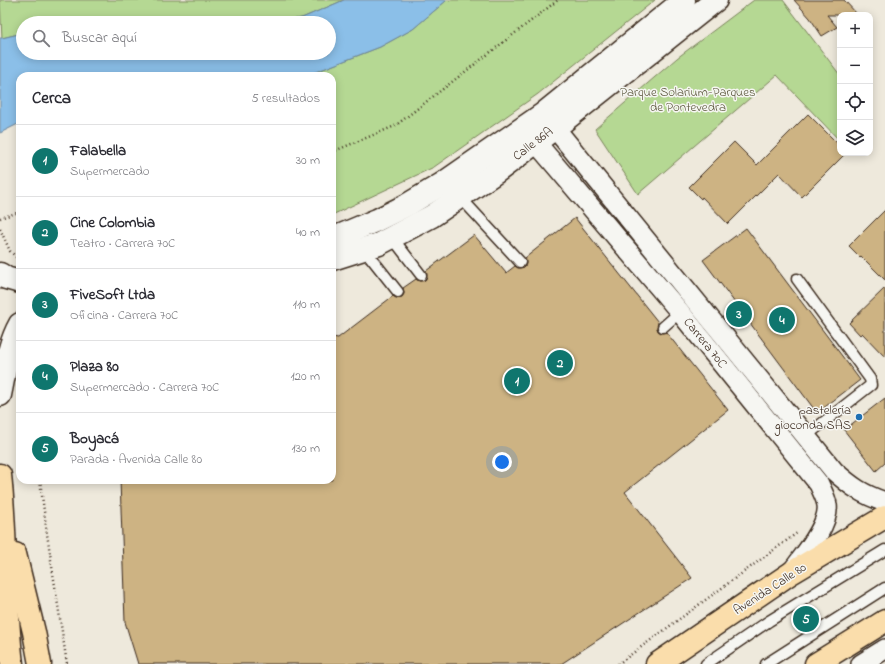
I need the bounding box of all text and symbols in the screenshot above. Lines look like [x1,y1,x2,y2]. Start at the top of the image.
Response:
map controls [837,12,873,156]
button: + [837,12,873,48]
search box [16,16,336,60]
icon: search [30,27,52,49]
text: Buscar aquí [62,27,137,49]
button: − [837,48,873,84]
park label: Parque Solarium-Parques de Pontevedra [620,83,756,117]
button: locate [837,84,873,120]
text: Cerca [32,86,71,111]
text: 5 resultados [251,89,320,108]
button: layers [837,120,873,156]
street label: Calle 86A [509,123,557,165]
text: Falabella [70,140,126,162]
text: 1 [43,151,47,170]
text: 30 m [296,151,320,170]
text: Supermercado [70,162,149,181]
text: Cine Colombia [70,212,155,234]
text: 2 [42,223,48,242]
text: 40 m [296,223,320,242]
text: Teatro · Carrera 70C [70,234,175,253]
text: FiveSoft Ltda [70,284,155,306]
text: 3 [42,295,48,314]
text: 110 m [293,295,320,314]
pin: 3 [726,299,752,329]
pin: 4 [769,305,795,335]
text: Oficina · Carrera 70C [70,306,178,325]
street label: Carrera 70C [679,314,731,372]
pin: 2 [547,348,573,378]
text: Plaza 80 [70,356,119,378]
pin: 1 [504,366,530,396]
text: 4 [42,367,48,386]
text: 120 m [290,367,320,386]
text: Supermercado · Carrera 70C [70,378,219,397]
place label: pastelería gioconda SAS [774,401,851,436]
marker: pastelería gioconda SAS [854,412,864,422]
text: Boyacá [70,428,119,450]
text: 5 [41,439,49,458]
text: 130 m [292,439,320,458]
text: Parada · Avenida Calle 80 [70,450,202,469]
your location [492,452,512,472]
street label: Avenida Calle 80 [730,558,811,620]
pin: 5 [793,604,819,634]

